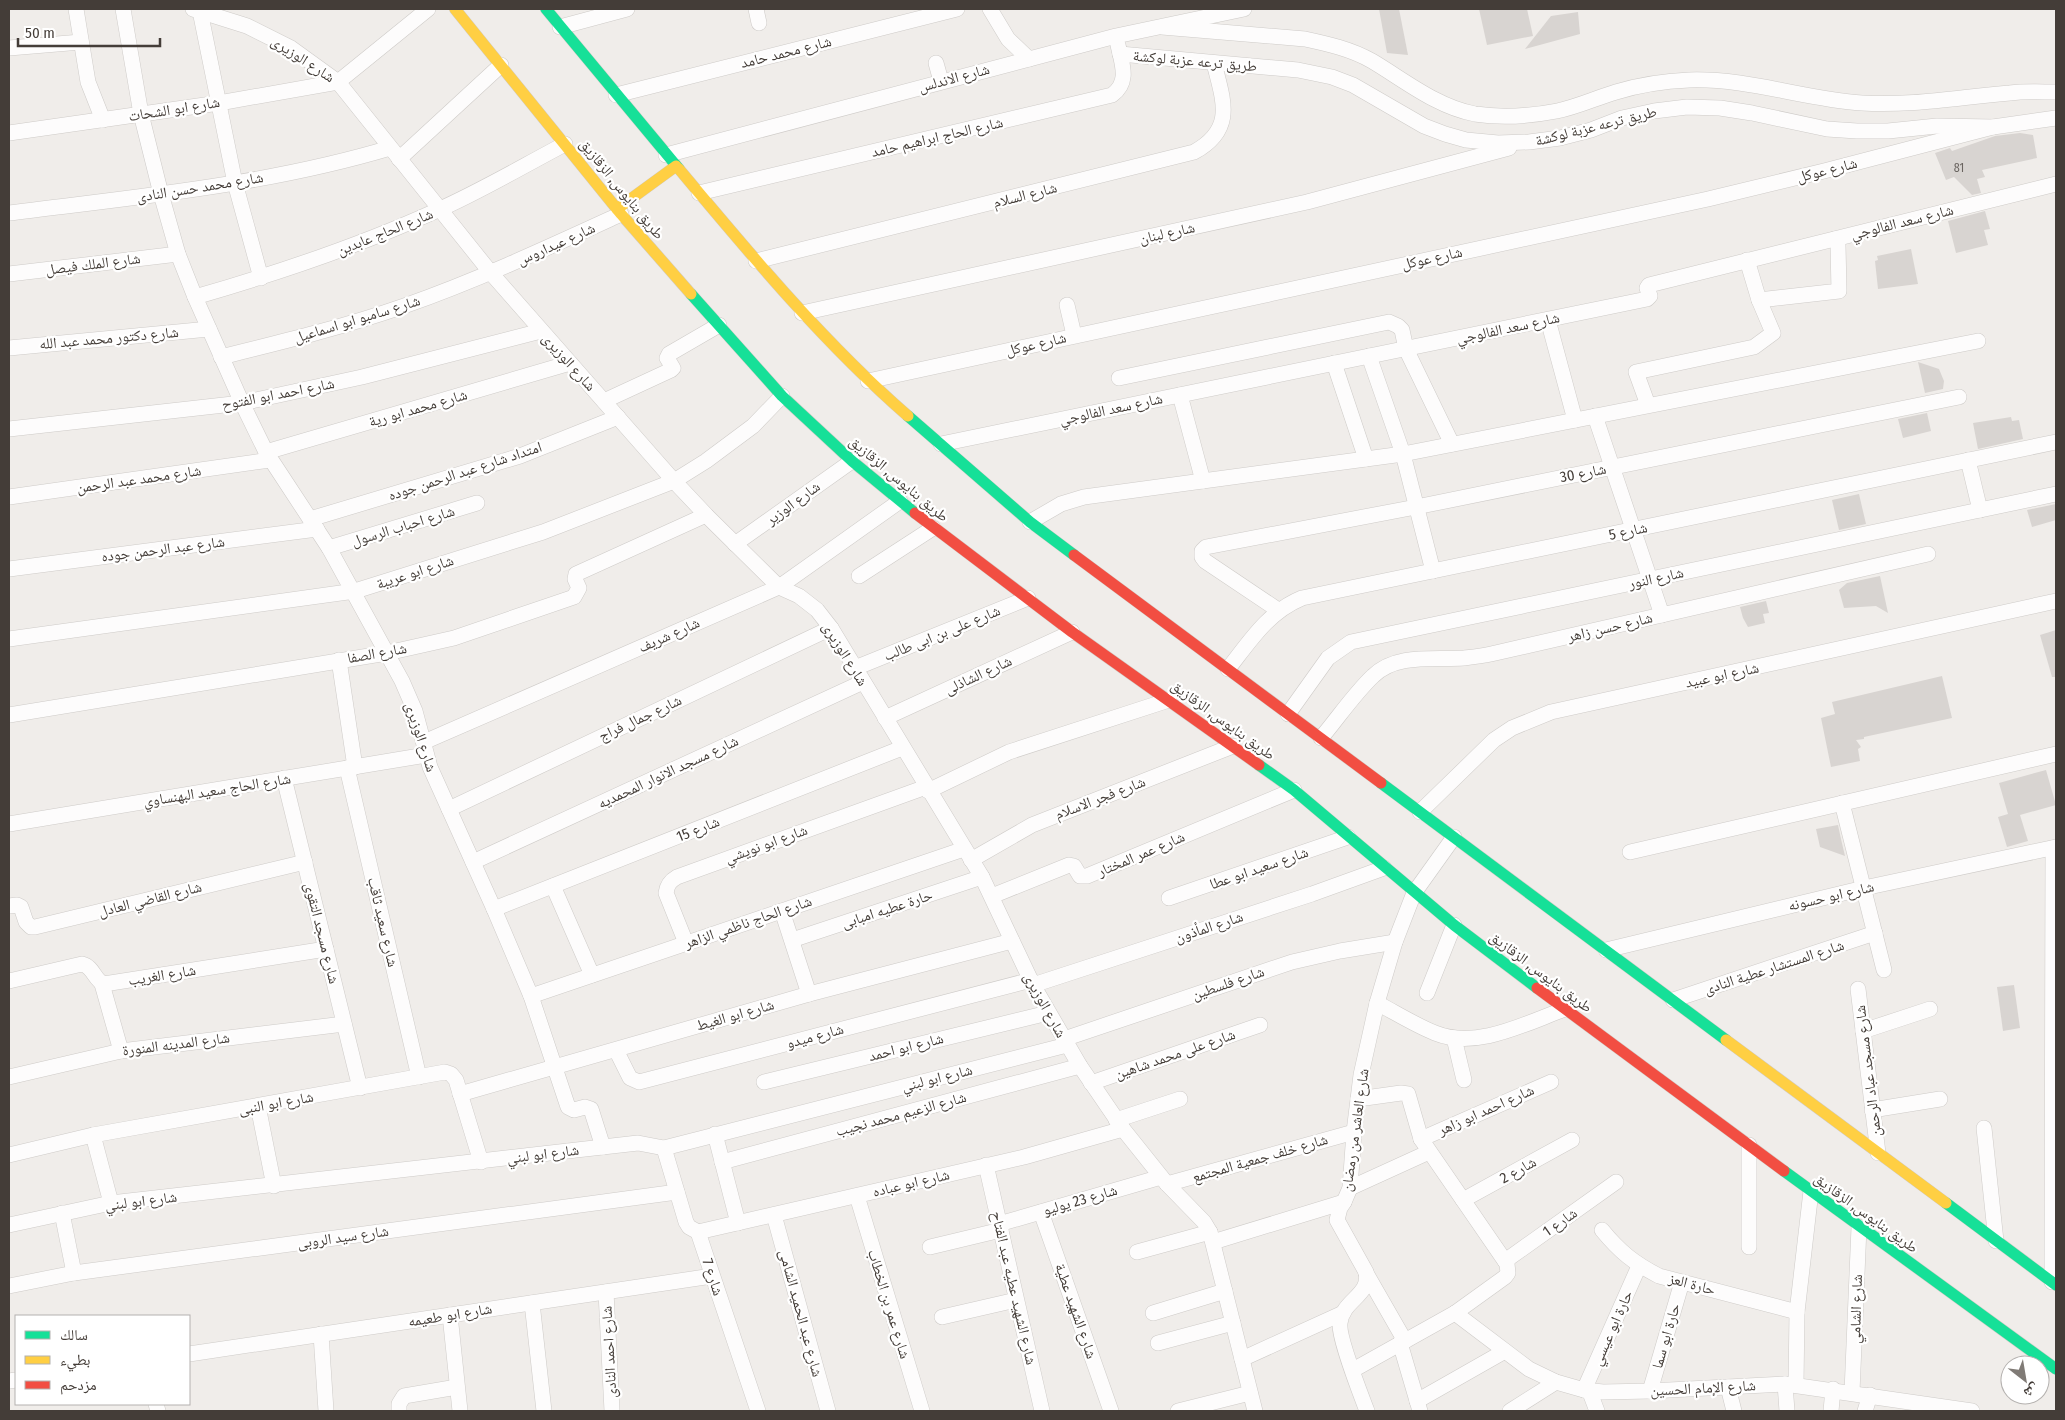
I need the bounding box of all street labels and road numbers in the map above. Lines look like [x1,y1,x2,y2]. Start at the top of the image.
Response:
street label: شارع الوزيرى [267,32,338,87]
street label: شارع محمد حامد [739,32,834,73]
street label: طريق ترعه عزبة لوكشة [1132,47,1258,76]
street label: شارع الاندلس [916,60,992,97]
street label: شارع ابو الشحات [127,93,221,126]
street label: طريق ترعه عزبة لوكشة [1533,102,1659,151]
street label: شارع الحاج ابراهيم حامد [869,113,1005,162]
street label: طريق بنايوس, الزقازيق [575,135,668,244]
street label: شارع عوكل [1795,154,1859,187]
street label: شارع محمد حسن النادى [135,168,265,207]
street label: شارع السلام [991,178,1059,213]
street label: شارع سعد الفالوجي [1849,201,1956,246]
street label: شارع الحاج عابدين [334,204,436,260]
street label: شارع لبنان [1137,218,1197,249]
street label: شارع عيداروس [514,219,598,270]
street label: شارع عوكل [1400,243,1464,274]
street label: شارع الملك فيصل [45,249,142,280]
street label: شارع سامبو ابو اسماعيل [292,291,423,348]
street label: شارع سعد الفالوجي [1455,308,1562,350]
street label: شارع دكتور محمد عبد الله [39,323,180,354]
street label: شارع عوكل [1004,328,1068,361]
street label: شارع الوزيرى [537,329,600,396]
street label: شارع احمد ابو الفتوح [220,374,336,415]
street label: شارع محمد ابو رية [367,385,470,432]
street label: شارع سعد الفالوجي [1058,389,1165,431]
street label: طريق بنايوس, الزقازيق [845,432,952,527]
street label: امتداد شارع عبد الرحمن جوده [386,438,544,505]
street label: شارع 30 [1558,460,1608,487]
street label: شارع محمد عبد الرحمن [76,461,203,498]
street label: شارع الوزير [761,477,824,530]
street label: شارع احباب الرسول [349,502,457,551]
street label: شارع 5 [1607,518,1649,545]
street label: شارع عبد الرحمن جوده [100,532,226,567]
street label: شارع ابو عريبة [374,551,456,594]
street label: شارع النور [1626,563,1686,594]
street label: شارع على بن ابى طالب [881,601,1003,666]
street label: شارع حسن زاهر [1565,608,1655,647]
street label: شارع شريف [635,613,703,657]
street label: شارع الوزيرى [817,619,872,690]
street label: شارع الصفا [346,639,408,668]
street label: شارع الشاذلى [941,652,1015,699]
street label: شارع ابو عبيد [1684,658,1761,693]
street label: طريق بنايوس, الزقازيق [1167,676,1279,765]
street label: شارع جمال فراج [596,691,685,746]
street label: شارع الوزيرى [400,700,441,774]
street label: شارع مسجد الانوار المحمديه [595,731,742,813]
street label: شارع الحاج سعيد البهنساوي [142,769,293,813]
street label: شارع فجر الاسلام [1052,772,1148,824]
street label: شارع 15 [674,812,723,847]
street label: شارع ابو نويشي [722,821,811,870]
street label: شارع عمر المختار [1094,827,1188,882]
street label: شارع سعيد ابو عطا [1207,843,1311,894]
street label: شارع سعيد ثاقب [363,875,402,969]
street label: شارع القاضي العادل [96,877,204,923]
street label: شارع ابو حسونه [1786,877,1876,916]
street label: شارع مسجد التقوى [300,881,343,986]
street label: حارة عطيه امبابى [839,886,935,933]
street label: شارع الحاج ناظمي الزاهر [681,892,815,955]
street label: شارع المأذون [1173,907,1246,947]
street label: طريق بنايوس, الزقازيق [1485,927,1596,1017]
street label: شارع المستشار عطية النادى [1702,936,1847,999]
street label: شارع الغريب [127,961,197,990]
street label: شارع فلسطين [1189,962,1267,1005]
street label: شارع الوزيرى [1019,969,1070,1041]
street label: شارع ابو الغيط [694,995,776,1036]
street label: شارع مسجد عباد الرحمن [1851,1004,1886,1138]
street label: شارع ميدو [784,1020,846,1053]
street label: شارع على محمد شاهين [1112,1025,1238,1084]
street label: شارع المدينه المنورة [121,1028,231,1061]
street label: شارع ابو احمد [867,1029,946,1066]
street label: شارع ابو لبني [900,1060,975,1098]
street label: شارع العاشر من رمضان [1337,1067,1374,1193]
street label: شارع احمد ابو زاهر [1434,1081,1537,1141]
street label: شارع ابو النبى [237,1088,315,1119]
street label: شارع الزعيم محمد نجيب [834,1088,969,1141]
street label: شارع خلف جمعية المجتمع [1190,1130,1330,1187]
street label: شارع ابو لبني [506,1141,581,1170]
street label: شارع 2 [1497,1153,1540,1188]
street label: شارع ابو عباده [871,1165,952,1202]
street label: طريق بنايوس, الزقازيق [1810,1169,1922,1258]
street label: شارع 23 يوليو [1041,1181,1120,1220]
street label: شارع ابو لبني [104,1188,179,1217]
street label: شارع 1 [1539,1204,1581,1241]
street label: شارع الشهيد عطيه عبد الفتاح [987,1209,1040,1367]
street label: شارع سيد الروبى [296,1222,390,1253]
street label: شارع عبد الحميد الشامى [774,1247,827,1379]
street label: شارع عمر بن الخطاب [863,1247,914,1361]
street label: شارع 7 [698,1256,727,1298]
street label: شارع الشهيد عطية [1050,1261,1101,1361]
street label: حارة العز [1666,1269,1718,1299]
street label: شارع الشامي [1846,1274,1869,1344]
street label: حارة ابو عيسي [1587,1287,1639,1369]
street label: شارع ابو طعيمه [407,1299,494,1332]
street label: حارة ابو سما [1648,1301,1684,1371]
street label: شارع احمد النادى [598,1305,621,1399]
street label: شارع الإمام الحسين [1650,1376,1756,1401]

